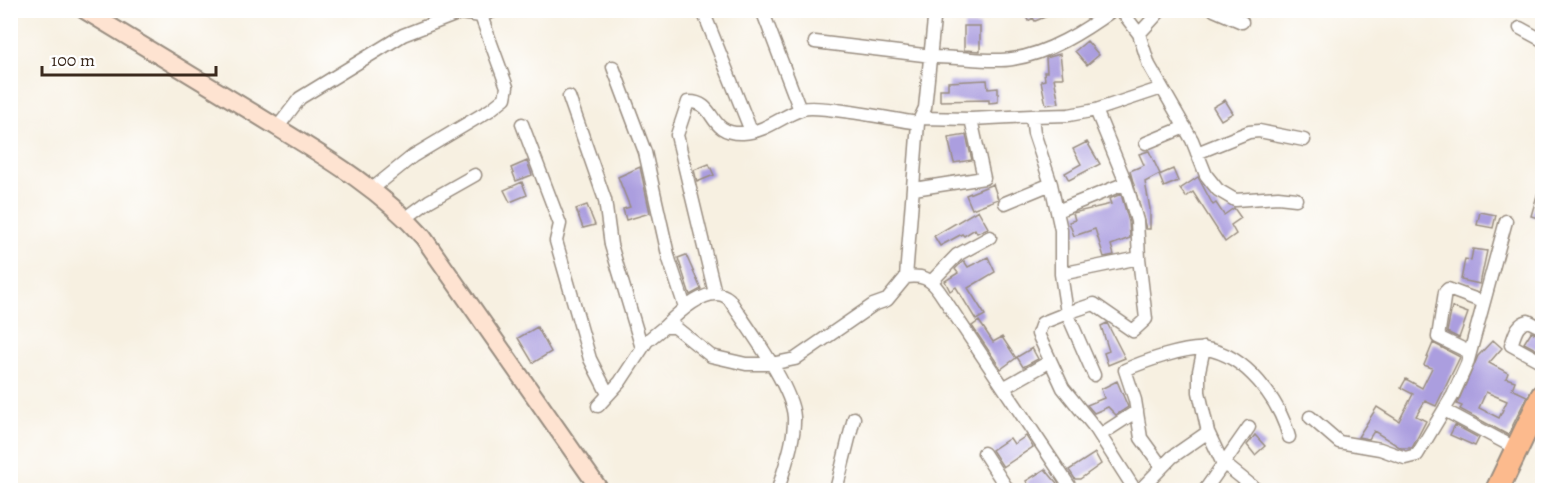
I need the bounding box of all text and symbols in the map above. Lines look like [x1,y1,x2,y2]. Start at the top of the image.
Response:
scale bar [42,39,216,77]
text: 100 m [51,48,95,72]

